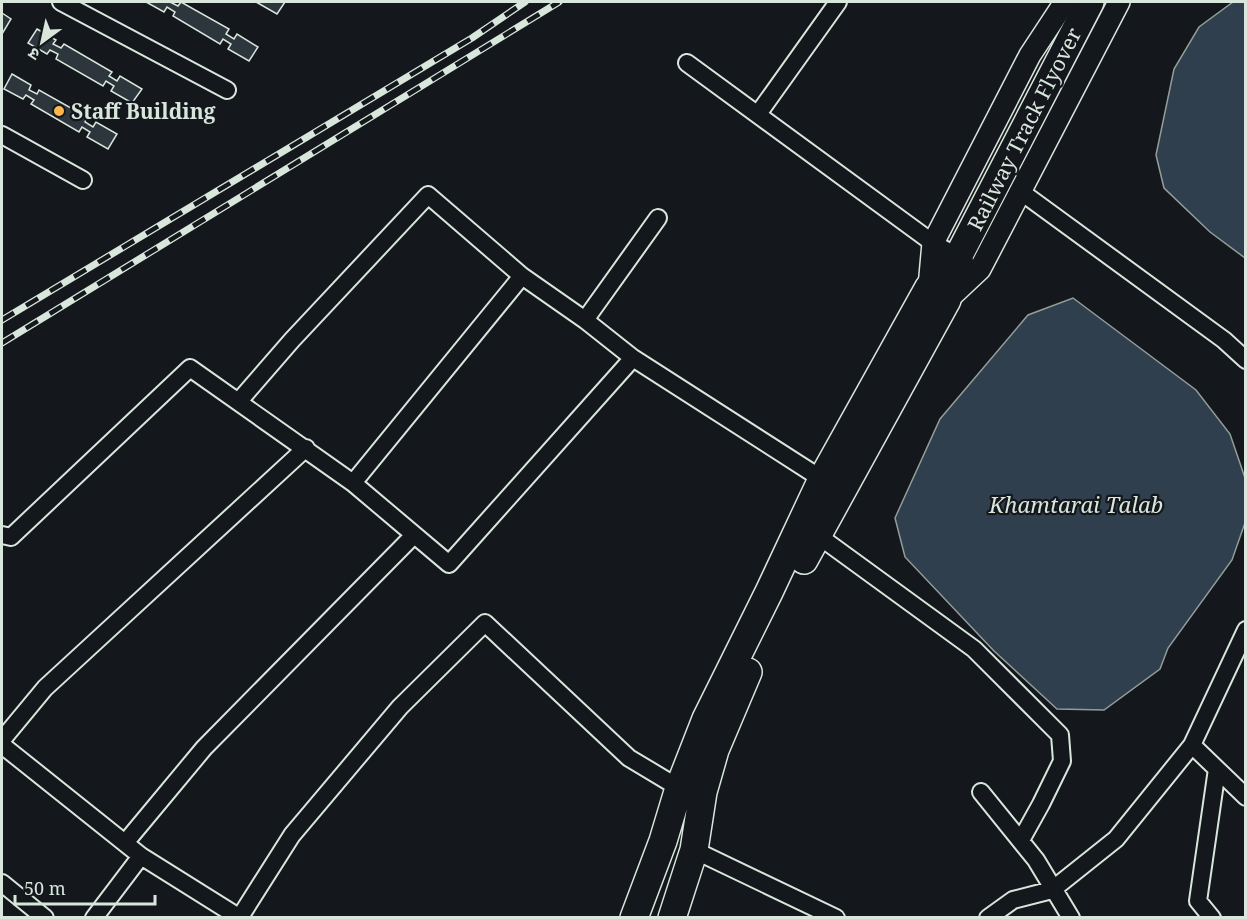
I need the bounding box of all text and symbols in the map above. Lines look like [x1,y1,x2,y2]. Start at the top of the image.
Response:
north arrow [12,12,72,72]
street label: Railway Track Flyover [961,23,1087,235]
text: उ [23,42,44,66]
place label: Staff Building [71,97,216,125]
marker: Staff Building [52,104,66,118]
water label: Khamtarai Talab [988,489,1163,519]
scale bar [15,868,154,906]
text: 50 m [24,876,66,900]

